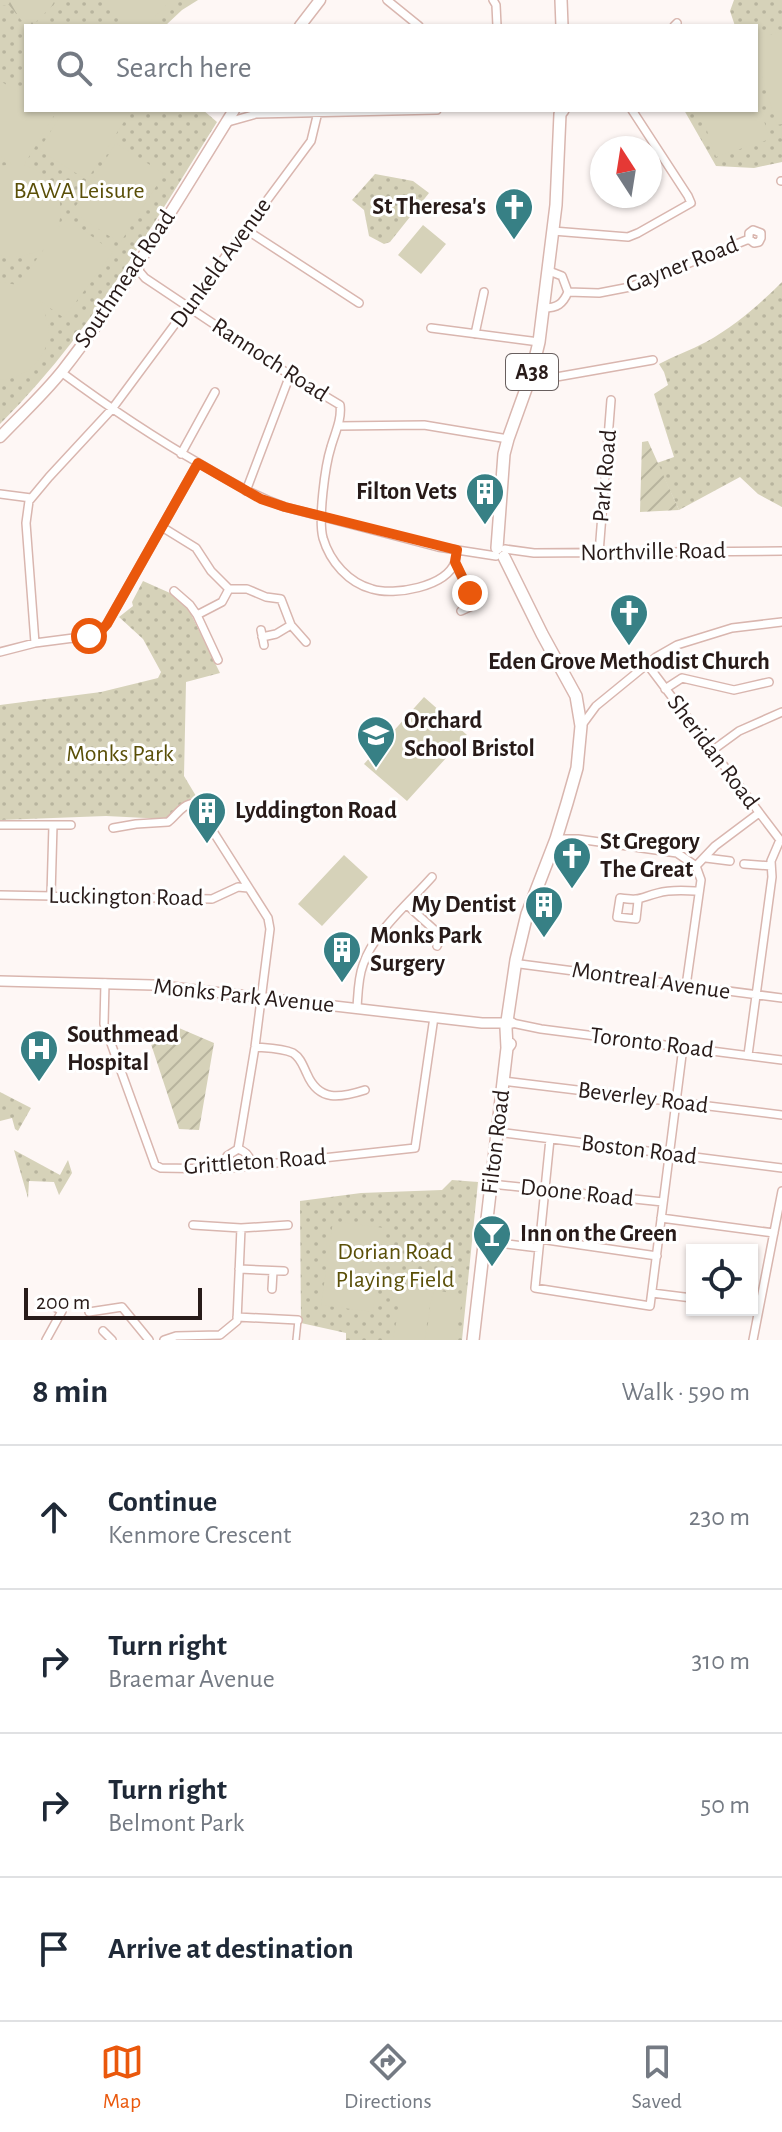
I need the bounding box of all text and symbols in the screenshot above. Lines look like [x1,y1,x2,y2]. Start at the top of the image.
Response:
search box [24,24,758,112]
icon: search [52,46,96,90]
text: Search here [116,53,252,83]
north arrow [590,136,662,208]
park label: BAWA Leisure [13,179,145,203]
church icon: St Theresa's [493,186,535,241]
street label: Dunkeld Avenue [166,194,276,332]
place label: St Theresa's [372,195,486,219]
street label: Southmead Road [70,206,180,352]
street label: Gayner Road [623,233,741,297]
street label: Rannoch Road [208,314,332,406]
road number: A38 [506,354,558,390]
street label: Park Road [589,429,621,523]
building icon: Filton Vets [464,471,506,526]
place label: Filton Vets [356,480,457,504]
street label: Northville Road [580,539,726,565]
route end [452,575,488,611]
church icon: Eden Grove Methodist Church [608,592,650,647]
route start [71,618,107,654]
place label: Eden Grove Methodist Church [488,650,770,674]
street label: Sheridan Road [663,691,763,813]
place label: Orchard School Bristol [404,709,535,761]
school or university icon: Orchard School Bristol [355,714,397,769]
park label: Monks Park [66,742,174,766]
building icon: Lyddington Road [186,790,228,845]
place label: Lyddington Road [235,799,397,823]
place label: St Gregory The Great [600,830,700,882]
church icon: St Gregory The Great [551,835,593,890]
street label: Luckington Road [48,884,204,910]
building icon: My Dentist [523,884,565,939]
place label: My Dentist [412,893,516,917]
place label: Monks Park Surgery [370,924,482,976]
building icon: Monks Park Surgery [321,929,363,984]
street label: Montreal Avenue [570,958,732,1004]
street label: Monks Park Avenue [152,975,336,1017]
place label: Southmead Hospital [67,1023,179,1075]
street label: Toronto Road [589,1024,715,1062]
hospital icon: Southmead Hospital [18,1028,60,1083]
street label: Beverley Road [576,1078,710,1118]
street label: Filton Road [478,1088,514,1196]
street label: Boston Road [580,1131,698,1169]
street label: Grittleton Road [183,1145,327,1179]
street label: Doone Road [519,1175,635,1211]
bar icon: Inn on the Green [471,1213,513,1268]
place label: Inn on the Green [520,1222,677,1246]
park label: Dorian Road Playing Field [336,1240,454,1292]
map controls [686,1244,758,1316]
button: locate [686,1244,758,1316]
scale bar [24,1284,202,1320]
text: 200 m [36,1291,90,1313]
text: 8 min [32,1375,108,1409]
text: Walk · 590 m [621,1379,750,1405]
text: Continue [108,1487,217,1517]
icon: ahead [32,1495,76,1539]
text: 230 m [689,1504,750,1530]
text: Kenmore Crescent [108,1522,291,1548]
text: Turn right [108,1631,227,1661]
icon: right [32,1639,76,1683]
text: 310 m [692,1648,750,1674]
text: Braemar Avenue [108,1666,275,1692]
text: Turn right [108,1775,227,1805]
icon: right [32,1783,76,1827]
text: 50 m [700,1792,750,1818]
text: Belmont Park [108,1810,244,1836]
icon: arrive [32,1927,76,1971]
text: Arrive at destination [108,1934,354,1964]
tab: Map [100,2040,144,2114]
tab: Directions [344,2040,432,2114]
tab: Saved [632,2040,682,2114]

